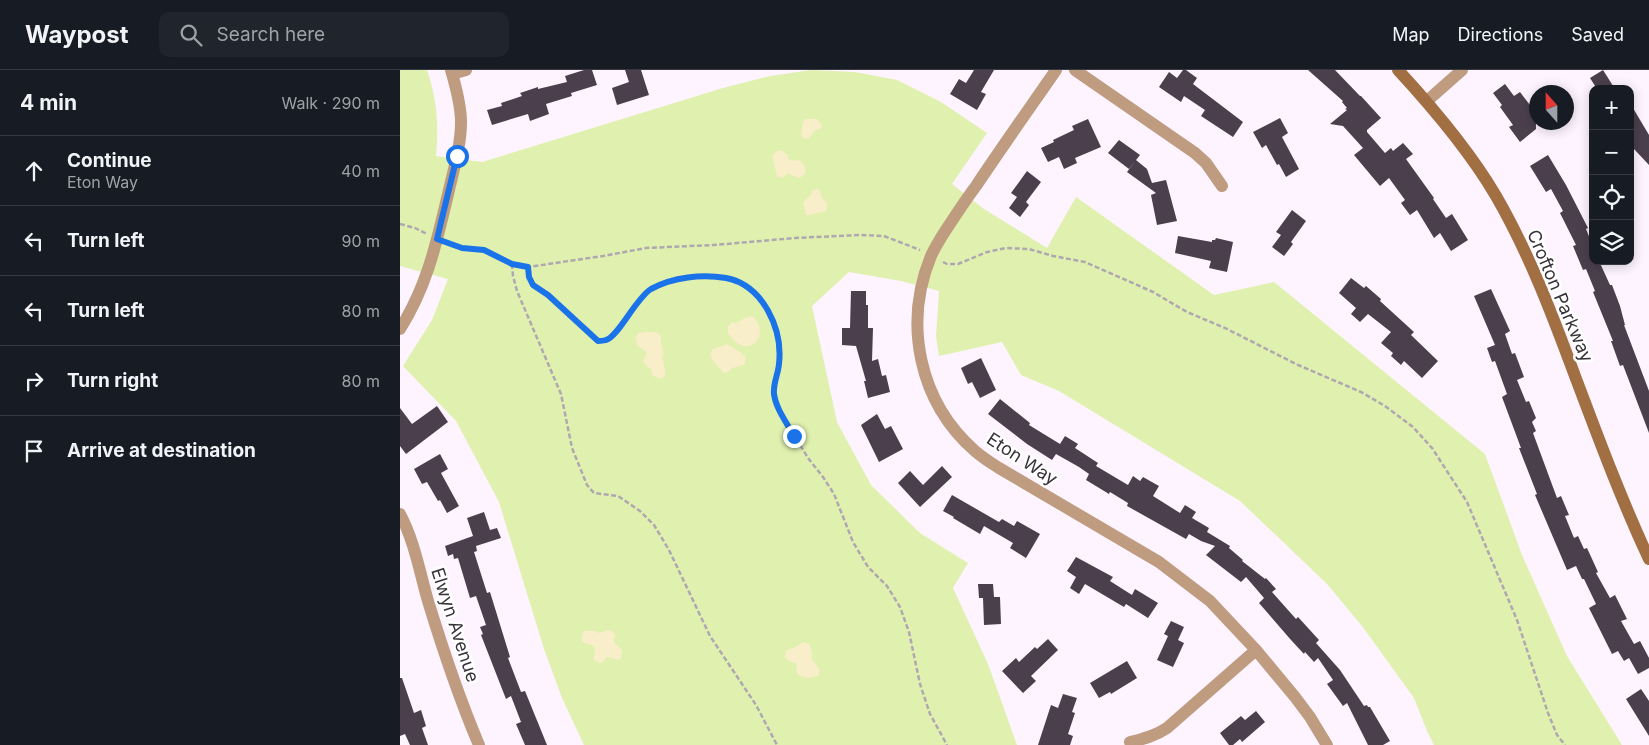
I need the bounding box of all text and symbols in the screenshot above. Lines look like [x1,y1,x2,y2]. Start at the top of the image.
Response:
search box [159,12,509,57]
text: Waypost [25,20,129,49]
icon: search [177,21,205,49]
text: Search here [217,23,325,46]
text: Map [1392,24,1430,45]
text: Directions [1458,24,1543,45]
text: Saved [1571,24,1624,45]
north arrow [1529,85,1574,130]
map controls [1589,85,1634,265]
button: + [1589,85,1634,130]
text: 4 min [20,90,77,115]
text: Walk · 290 m [282,93,380,113]
button: − [1589,130,1634,175]
route start [446,145,469,168]
text: Continue [67,149,152,172]
icon: ahead [20,157,48,185]
text: 40 m [341,161,380,181]
text: Eton Way [67,172,138,192]
button: locate [1589,175,1634,220]
button: layers [1589,220,1634,265]
street label: Crofton Parkway [1523,226,1598,365]
icon: left [20,227,48,255]
text: Turn left [67,229,145,252]
text: 90 m [341,231,380,251]
icon: left [20,297,48,325]
text: Turn left [67,299,145,322]
text: 80 m [341,301,380,321]
icon: right [20,367,48,395]
text: Turn right [67,369,158,392]
text: 80 m [341,371,380,391]
route end [783,425,806,448]
street label: Eton Way [983,428,1061,489]
icon: arrive [20,437,48,465]
text: Arrive at destination [67,439,256,462]
street label: Elwyn Avenue [427,565,484,685]

